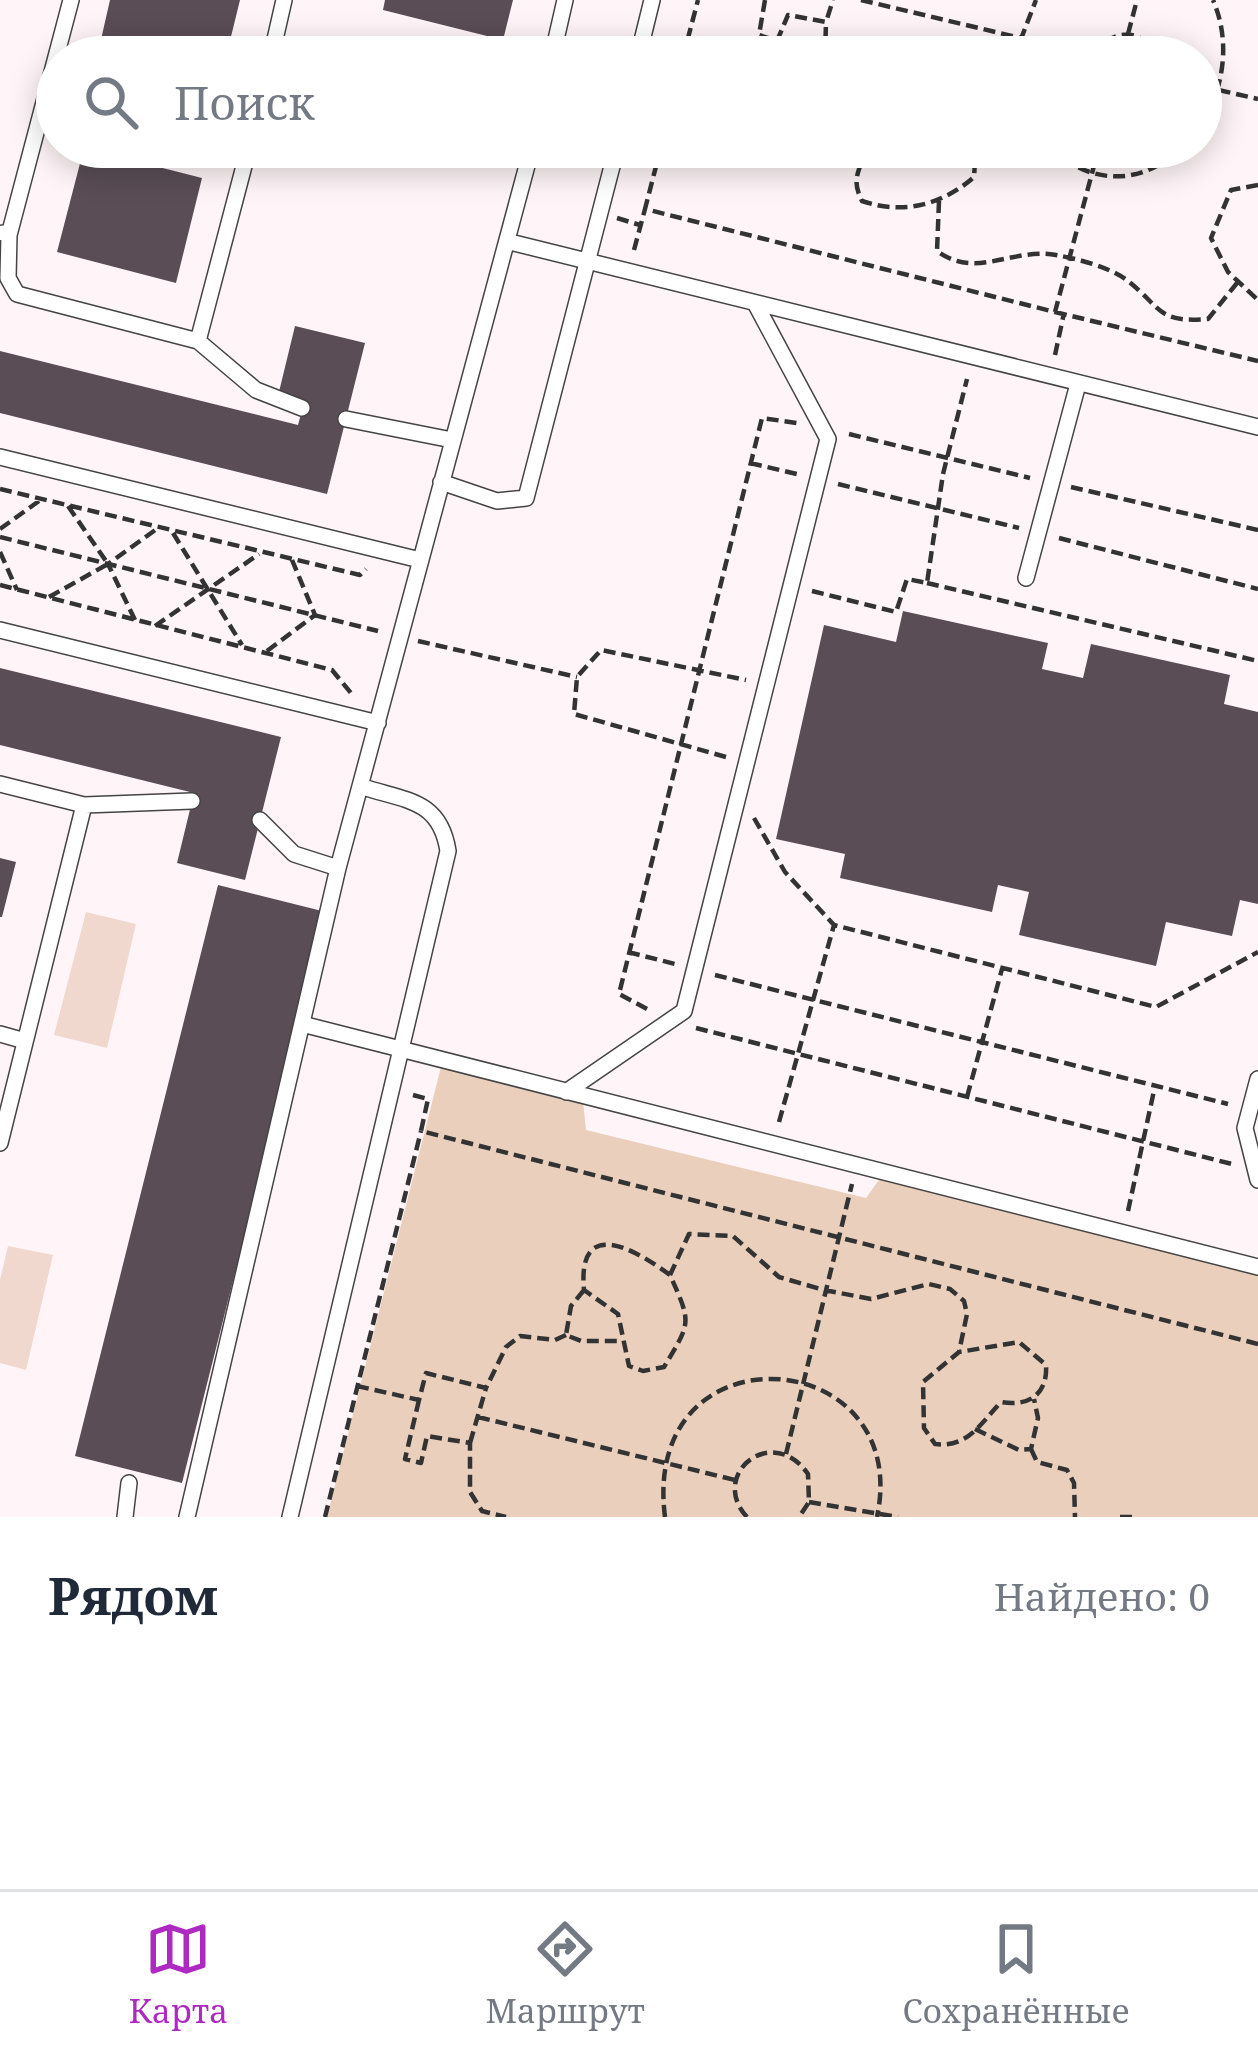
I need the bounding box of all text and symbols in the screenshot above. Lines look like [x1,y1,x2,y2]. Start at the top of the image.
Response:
search box [36,36,1222,168]
icon: search [78,69,144,135]
text: Поиск [174,72,315,133]
text: Рядом [48,1560,218,1630]
text: Найдено: 0 [994,1569,1210,1622]
tab: Карта [129,1916,228,2033]
tab: Маршрут [485,1916,645,2033]
tab: Сохранённые [902,1916,1129,2033]

